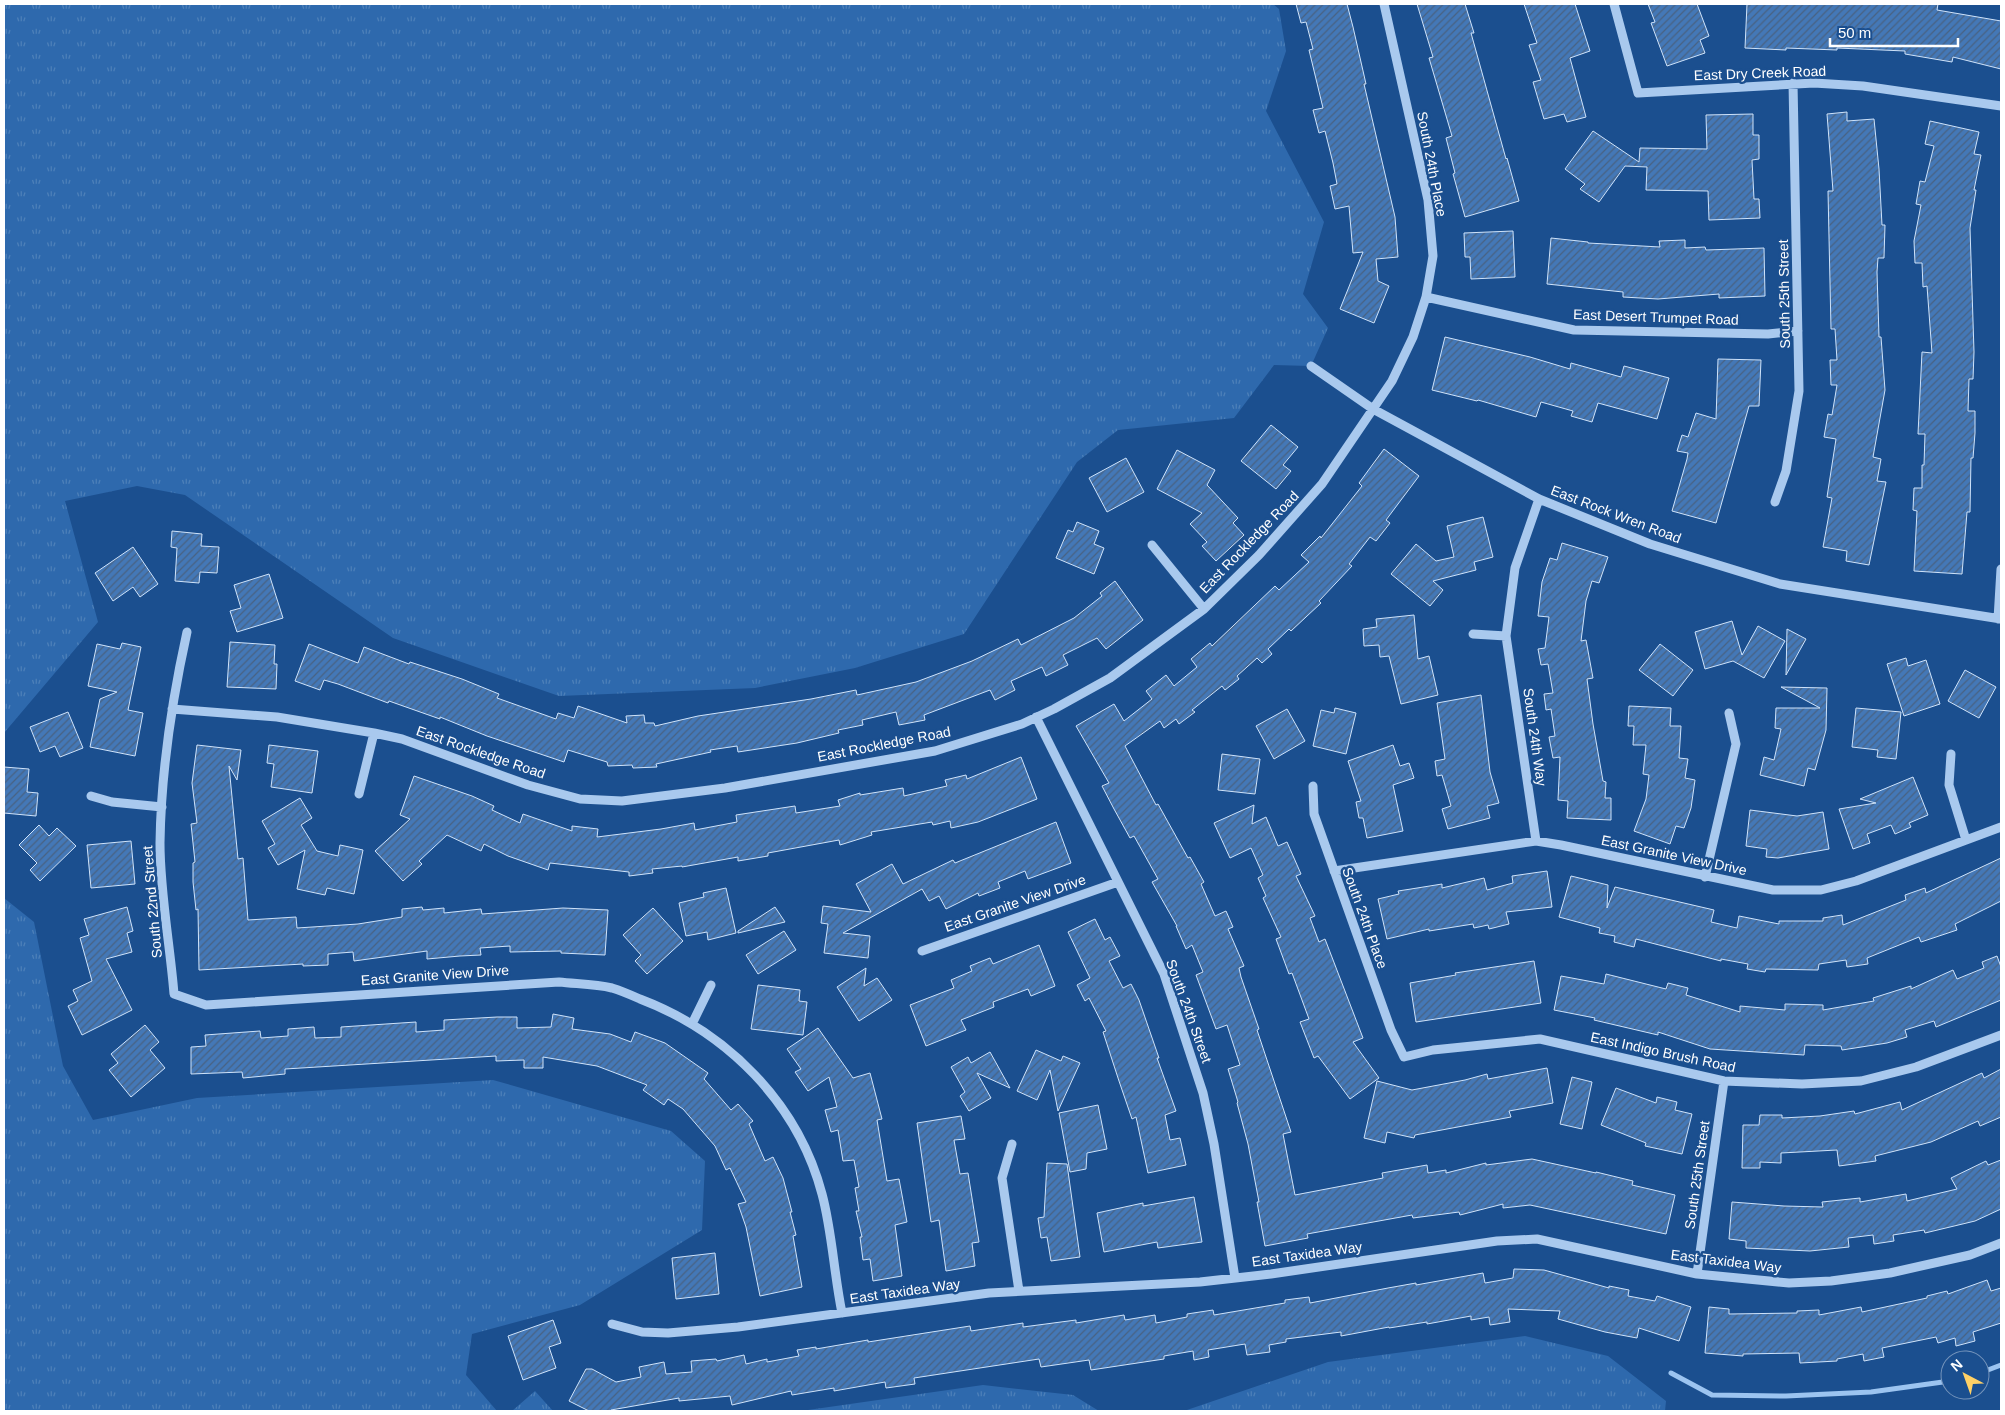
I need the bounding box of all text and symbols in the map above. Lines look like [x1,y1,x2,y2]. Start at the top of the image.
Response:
scale bar [1830,15,1958,47]
text: 50 m [1838,24,1871,41]
street label: East Dry Creek Road [1694,63,1826,83]
street label: South 24th Place [1414,110,1450,218]
street label: South 25th Street [1775,239,1793,349]
street label: East Desert Trumpet Road [1573,306,1739,328]
street label: East Rock Wren Road [1549,482,1683,546]
street label: East Rockledge Road [1196,488,1302,596]
street label: South 24th Way [1520,687,1550,787]
street label: East Rockledge Road [414,722,548,782]
street label: East Rockledge Road [816,723,952,765]
street label: East Granite View Drive [1600,832,1748,878]
street label: South 22nd Street [139,845,165,959]
street label: South 24th Place [1339,865,1391,971]
street label: East Granite View Drive [942,871,1088,935]
street label: South 24th Street [1163,957,1215,1065]
street label: East Granite View Drive [360,962,510,988]
street label: East Indigo Brush Road [1589,1029,1737,1075]
street label: South 25th Street [1681,1120,1713,1230]
street label: East Taxidea Way [1251,1238,1363,1270]
street label: East Taxidea Way [1670,1246,1782,1276]
street label: East Taxidea Way [849,1275,961,1307]
north arrow [1940,1350,1990,1400]
text: N [1947,1356,1966,1375]

